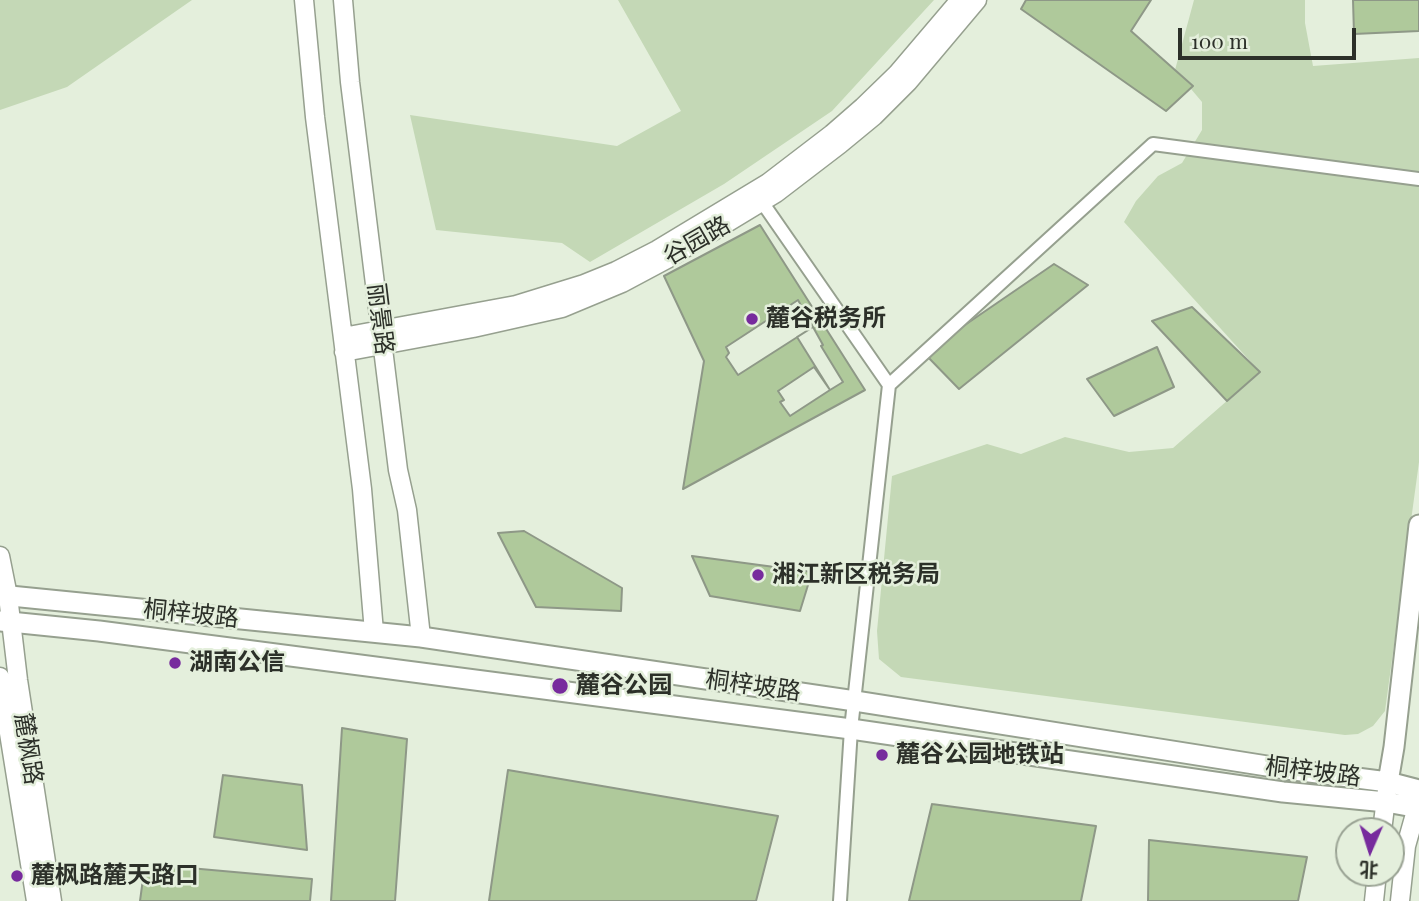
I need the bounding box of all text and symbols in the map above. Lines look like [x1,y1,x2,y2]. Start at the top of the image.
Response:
scale bar [1181,14,1360,58]
text: 100 m [1191,26,1248,54]
street label: 谷园路 [659,211,735,271]
street label: 丽景路 [361,282,399,356]
place label: 麓谷税务所 [766,305,886,333]
marker: 麓谷税务所 [744,311,760,327]
place label: 湘江新区税务局 [772,561,940,589]
marker: 湘江新区税务局 [750,567,766,583]
street label: 桐梓坡路 [142,595,240,633]
place label: 湖南公信 [189,649,285,677]
marker: 湖南公信 [167,655,183,671]
street label: 桐梓坡路 [703,665,803,707]
place label: 麓谷公园 [576,672,672,700]
marker: 麓谷公园 [550,676,570,696]
street label: 麓枫路 [8,711,48,787]
place label: 麓谷公园地铁站 [896,741,1064,769]
marker: 麓谷公园地铁站 [874,747,890,763]
street label: 桐梓坡路 [1264,752,1362,792]
north arrow [1335,817,1405,887]
text: 北 [1359,857,1379,884]
place label: 麓枫路麓天路口 [31,862,199,890]
marker: 麓枫路麓天路口 [9,868,25,884]

